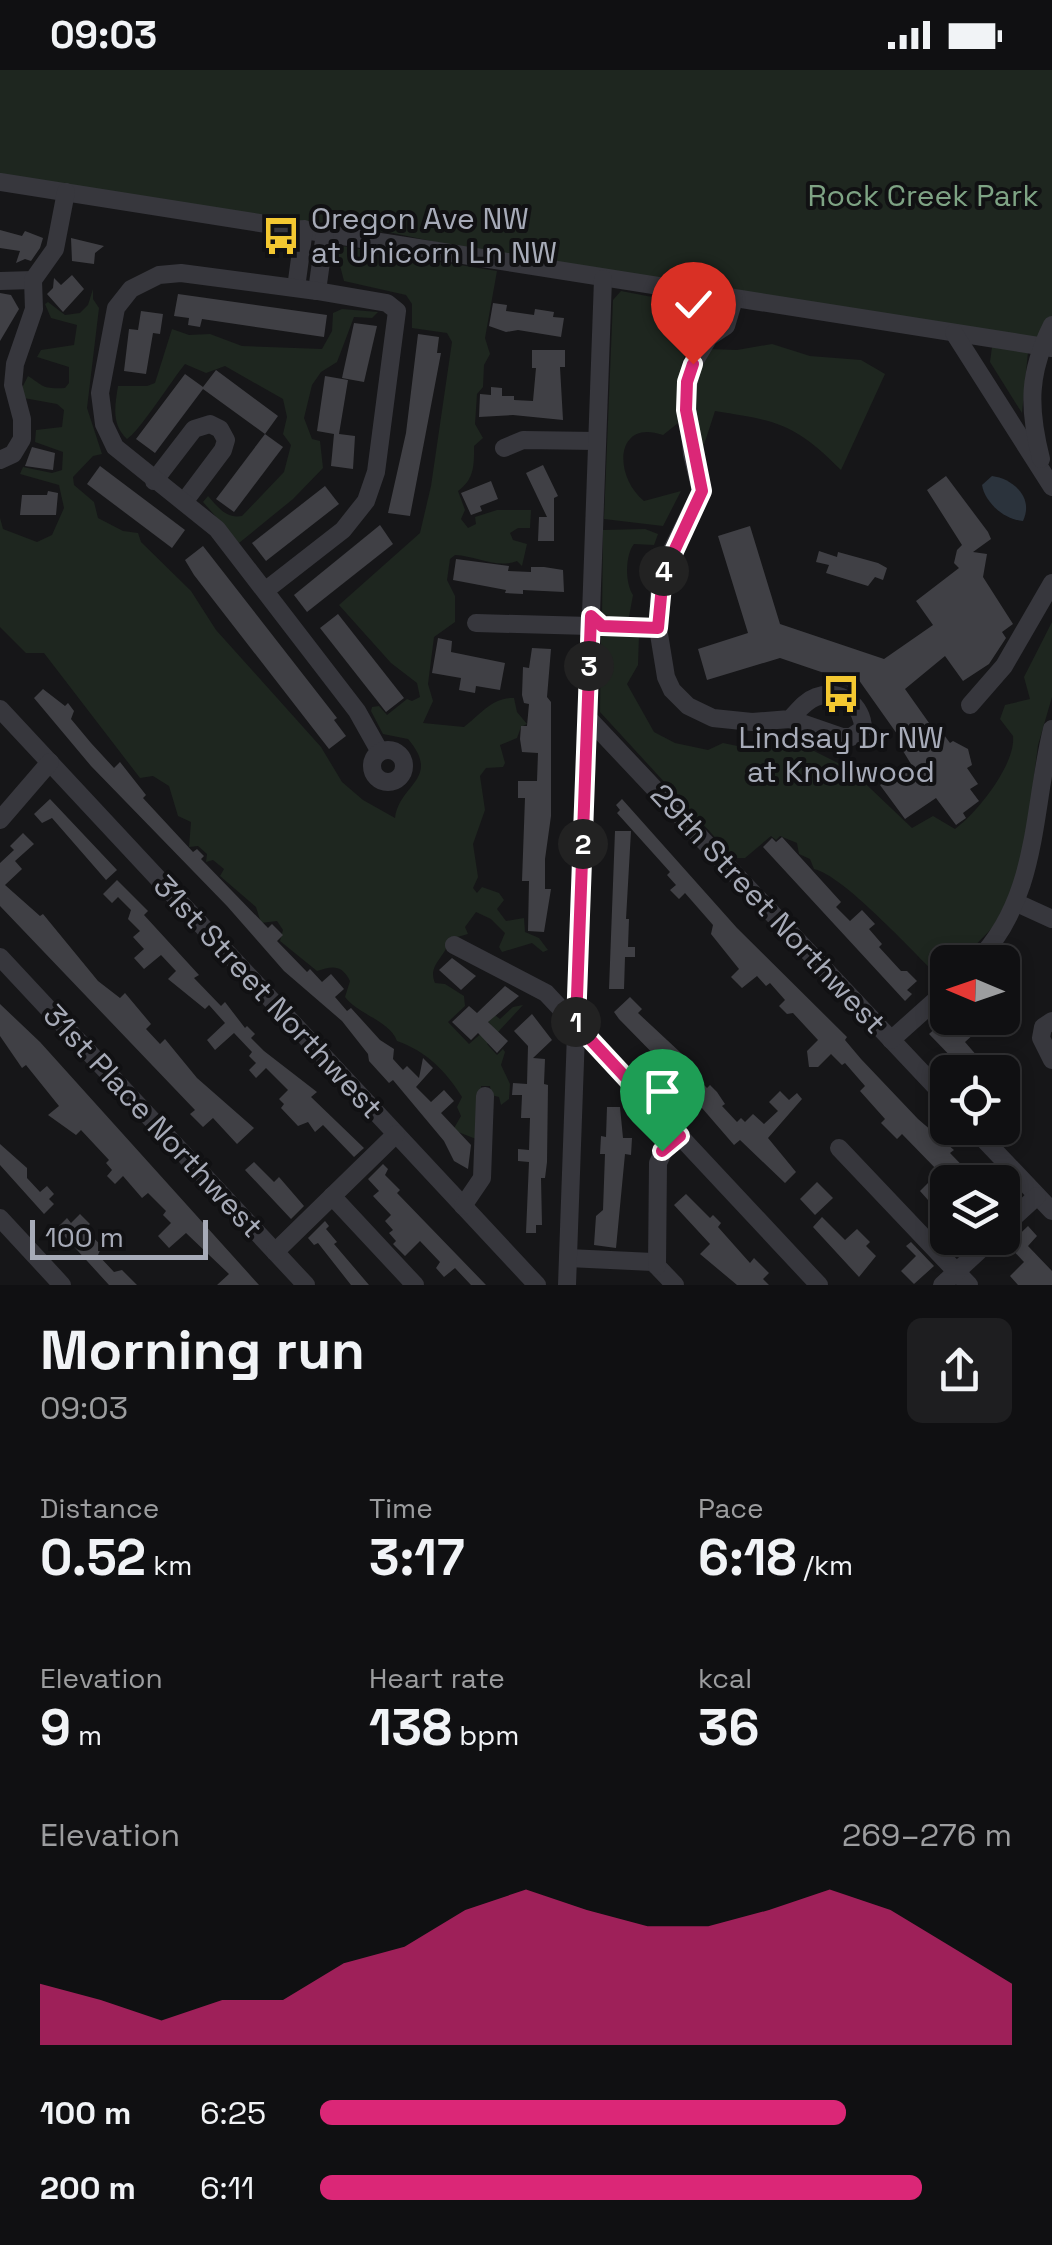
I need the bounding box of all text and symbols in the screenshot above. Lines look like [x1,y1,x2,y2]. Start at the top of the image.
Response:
text: 09:03 [50,11,157,59]
park label: Rock Creek Park [807,176,1039,215]
place label: Oregon Ave NW at Unicorn Ln NW [311,199,557,272]
bus stop icon: Oregon Ave NW at Unicorn Ln NW [260,215,302,257]
pin [651,262,736,365]
icon: check [666,277,721,332]
pin: 4 [639,546,689,596]
text: 4 [655,553,673,589]
pin: 3 [564,641,614,691]
text: 3 [580,648,598,684]
bus stop icon: Lindsay Dr NW at Knollwood [820,673,862,715]
place label: Lindsay Dr NW at Knollwood [738,718,944,791]
street label: 29th Street Northwest [642,775,895,1042]
pin: 2 [558,819,608,869]
text: 2 [575,826,591,862]
street label: 31st Street Northwest [145,867,391,1127]
north arrow [930,945,1020,1035]
map controls [930,945,1020,1255]
street label: 31st Place Northwest [35,996,272,1246]
pin: 1 [551,997,601,1047]
text: 1 [570,1004,582,1040]
pin [620,1049,705,1152]
button: locate [930,1055,1020,1145]
icon: arrive [635,1064,690,1119]
button: layers [930,1165,1020,1255]
scale bar [30,1215,208,1260]
text: 100 m [45,1219,124,1255]
text: Morning run [40,1315,365,1385]
button: share [907,1318,1012,1423]
text: 09:03 [40,1388,128,1428]
text: Distance [40,1490,159,1526]
text: Time [369,1490,433,1526]
text: Pace [698,1490,764,1526]
text: 0.52 [40,1526,146,1590]
text: 3:17 [369,1526,465,1590]
text: 6:18 [698,1526,796,1590]
text: km [146,1547,192,1583]
text: /km [796,1547,853,1583]
text: Elevation [40,1660,163,1696]
text: Heart rate [369,1660,505,1696]
text: kcal [698,1660,752,1696]
text: 9 [40,1696,71,1760]
text: 138 [369,1696,452,1760]
text: 36 [698,1696,759,1760]
text: m [71,1717,102,1753]
text: bpm [452,1717,519,1753]
text: Elevation [40,1815,180,1855]
text: 269–276 m [842,1815,1012,1855]
text: 100 m [40,2093,131,2133]
text: 6:25 [200,2093,266,2133]
text: 200 m [40,2168,136,2208]
text: 6:11 [200,2168,254,2208]

